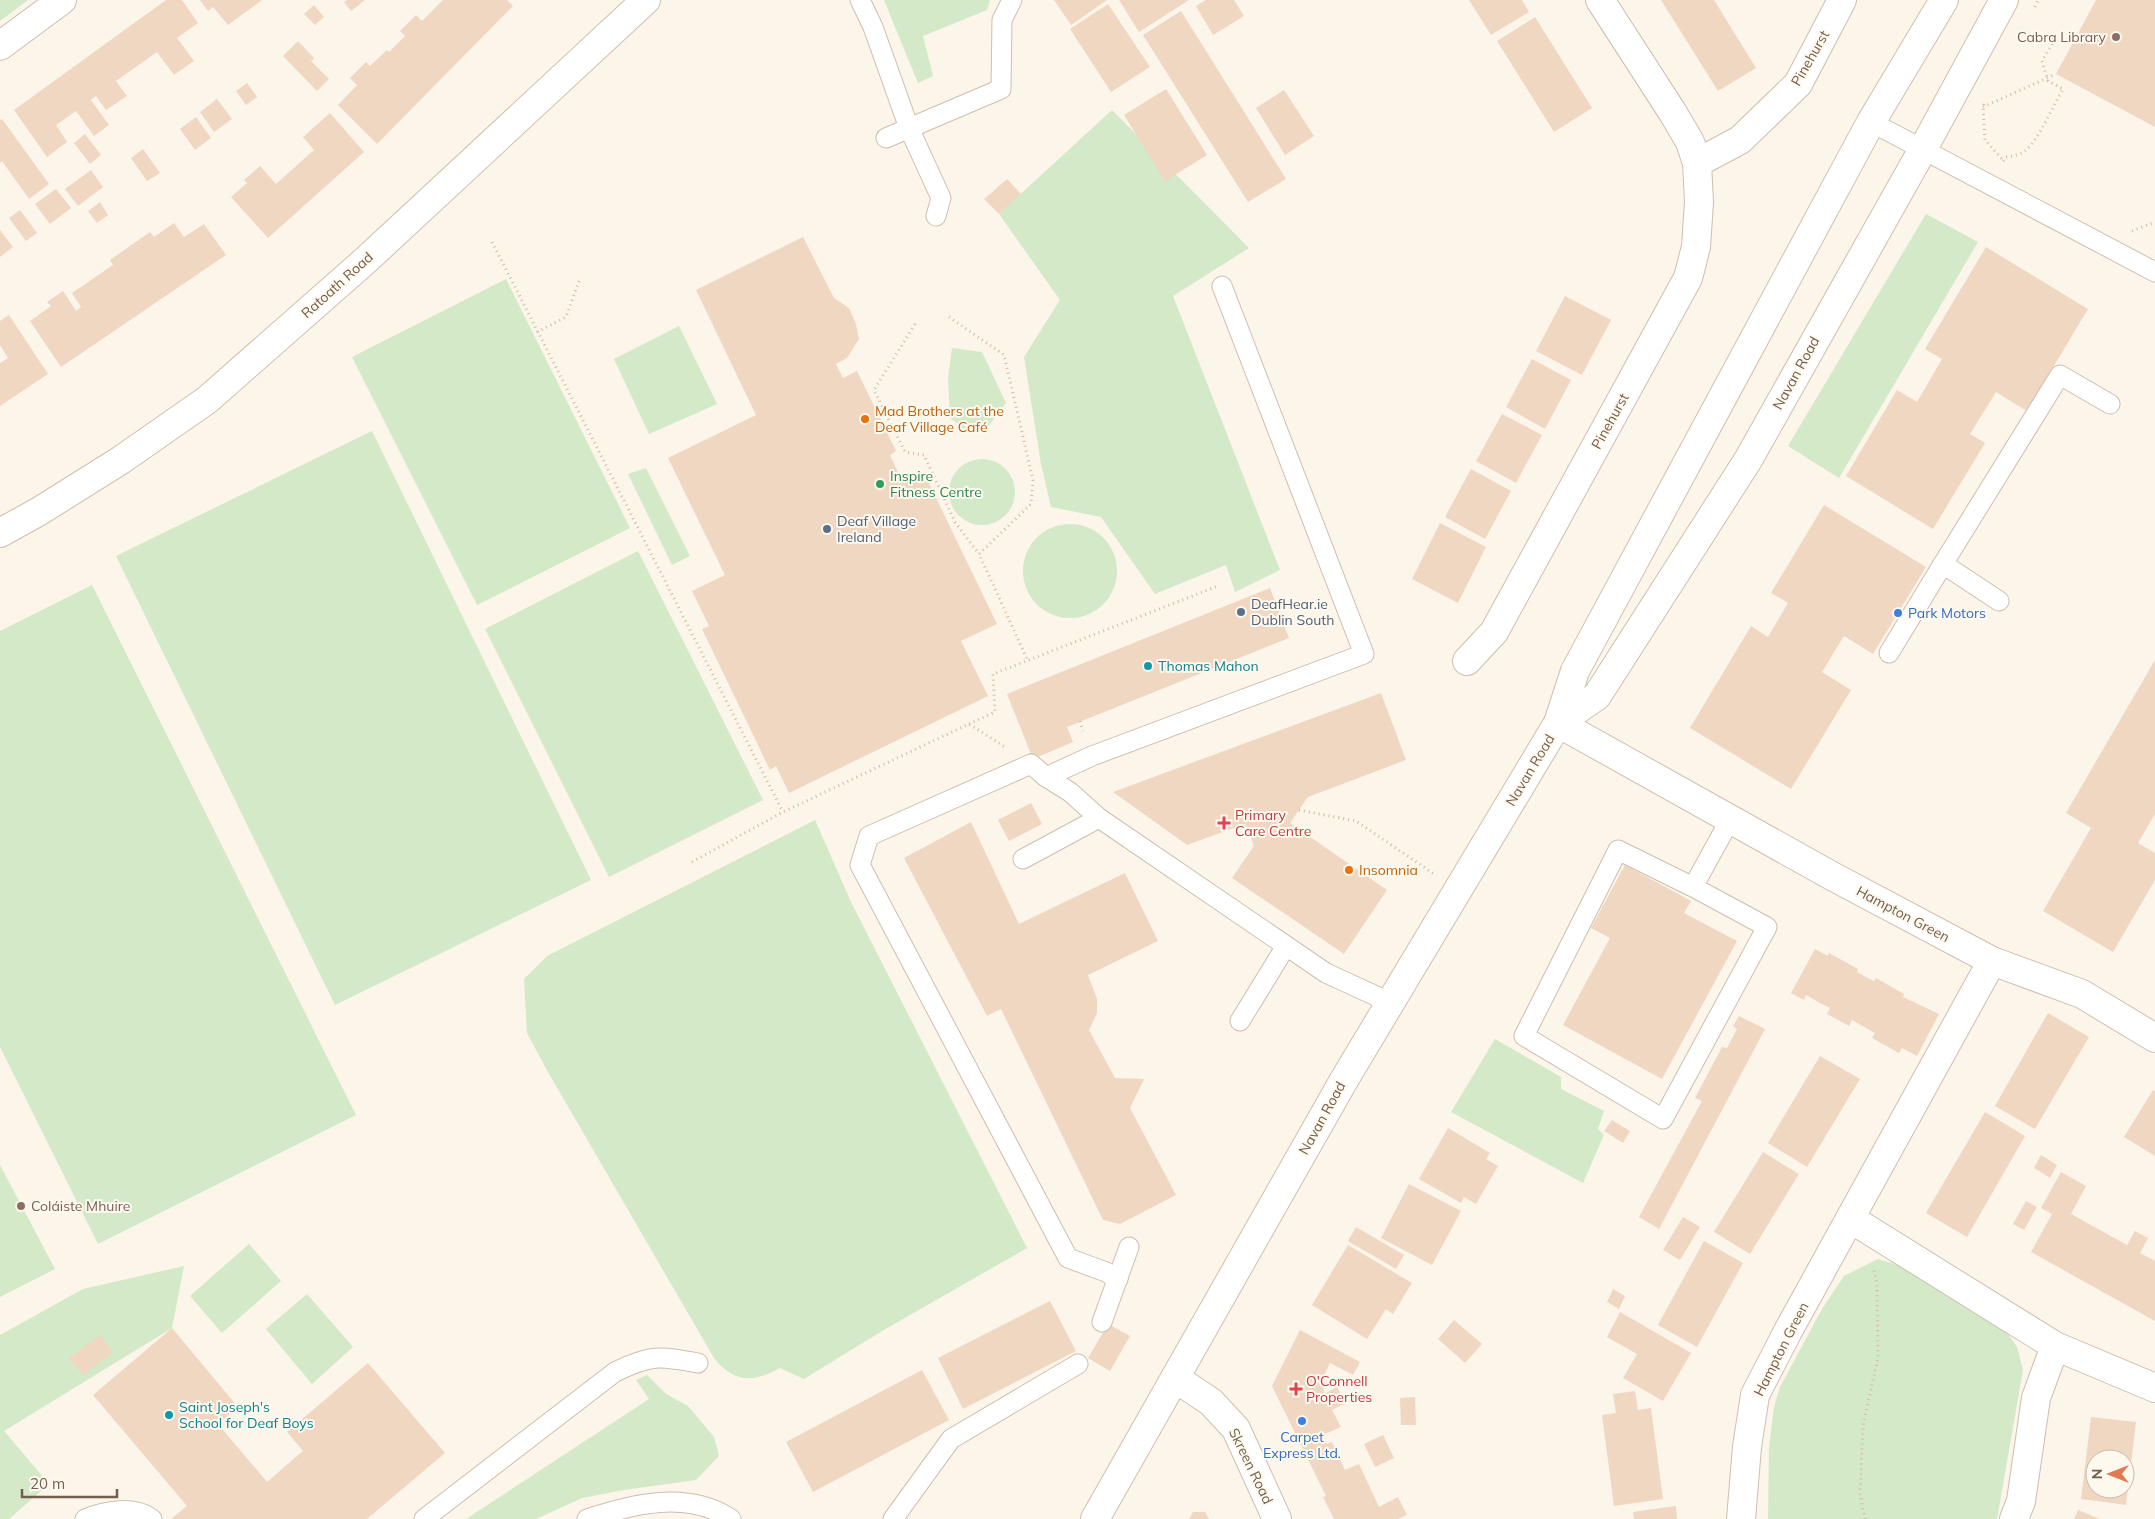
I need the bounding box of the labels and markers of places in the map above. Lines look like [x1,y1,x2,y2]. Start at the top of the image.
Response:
place label: Cabra Library [2017,28,2107,46]
marker: Cabra Library [2110,31,2122,43]
place label: Mad Brothers at the Deaf Village Café [875,402,1004,436]
marker: Mad Brothers at the Deaf Village Café [859,413,871,425]
place label: Inspire Fitness Centre [890,467,982,501]
marker: Inspire Fitness Centre [874,478,886,490]
place label: Deaf Village Ireland [837,512,916,546]
marker: Deaf Village Ireland [821,523,833,535]
place label: DeafHear.ie Dublin South [1251,595,1334,629]
place label: Park Motors [1908,604,1986,622]
marker: DeafHear.ie Dublin South [1235,606,1247,618]
marker: Park Motors [1892,607,1904,619]
place label: Thomas Mahon [1158,657,1259,675]
marker: Thomas Mahon [1142,660,1154,672]
place label: Primary Care Centre [1235,806,1311,840]
marker: Primary Care Centre [1217,816,1231,830]
place label: Insomnia [1359,861,1418,879]
marker: Insomnia [1343,864,1355,876]
place label: Coláiste Mhuire [31,1197,130,1215]
marker: Coláiste Mhuire [15,1200,27,1212]
place label: O'Connell Properties [1306,1372,1372,1406]
marker: O'Connell Properties [1290,1383,1302,1395]
place label: Saint Joseph's School for Deaf Boys [179,1398,314,1432]
marker: Saint Joseph's School for Deaf Boys [163,1409,175,1421]
marker: Carpet Express Ltd. [1296,1415,1308,1427]
place label: Carpet Express Ltd. [1263,1428,1341,1462]

